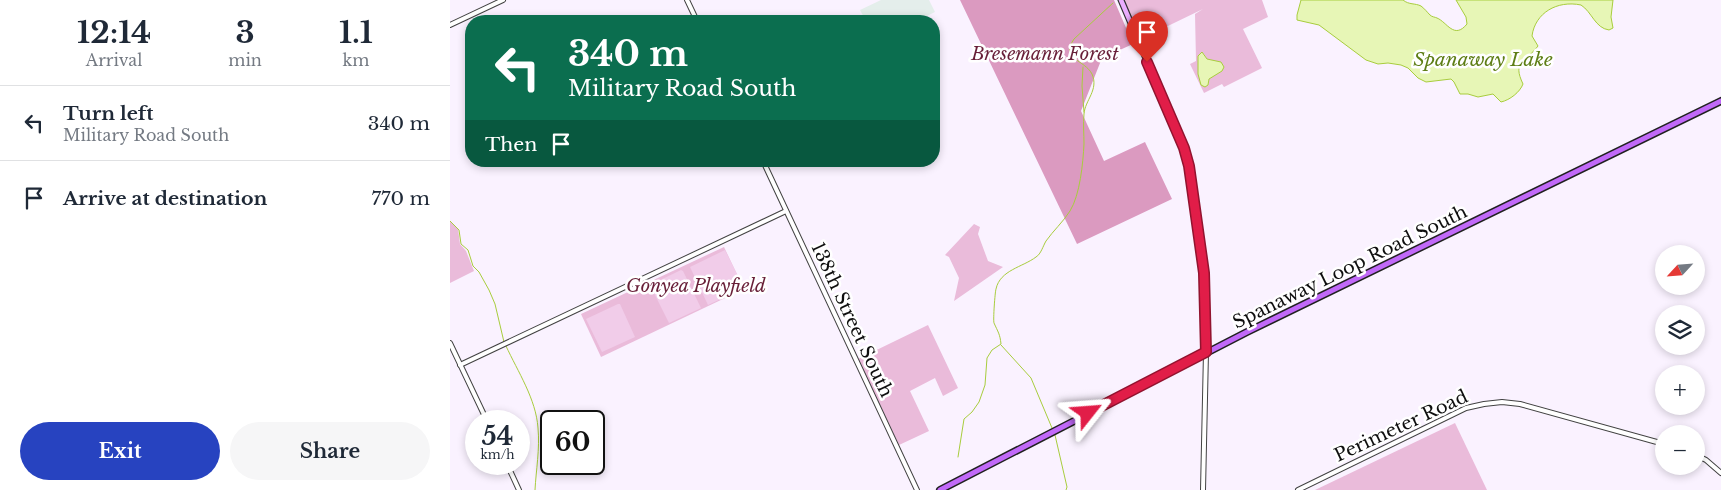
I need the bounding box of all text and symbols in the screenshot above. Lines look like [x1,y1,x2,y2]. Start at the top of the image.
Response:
pin [1126,11,1168,62]
text: 12:14 [77,14,151,51]
text: 3 [236,14,255,51]
text: 1.1 [339,14,373,51]
icon: arrive [1133,18,1161,46]
text: 340 m [568,32,688,75]
icon: left [485,35,550,100]
park label: Bresemann Forest [970,43,1119,65]
water label: Spanaway Lake [1413,48,1553,71]
text: Arrival [86,50,142,70]
text: min [228,50,262,70]
text: km [342,50,369,70]
text: Military Road South [568,75,796,102]
text: Turn left [63,102,154,125]
icon: left [20,109,48,137]
text: 340 m [368,112,430,135]
text: Military Road South [63,125,229,145]
icon: arrive [547,130,575,158]
text: Then [485,133,537,156]
icon: arrive [20,184,48,212]
text: Arrive at destination [63,187,267,210]
text: 770 m [372,187,430,210]
street label: Spanaway Loop Road South [1229,200,1471,334]
street label: 138th Street South [806,239,898,401]
north arrow [1655,245,1705,295]
map controls [1655,245,1705,475]
park label: Gonyea Playfield [626,275,766,297]
button: layers [1655,305,1705,355]
button: + [1655,365,1705,415]
street label: Perimeter Road [1331,385,1471,467]
position arrow [1061,386,1113,438]
speed limit sign: 60 [540,410,605,475]
text: 54 [482,421,513,452]
button: Exit [20,422,220,480]
button: Share [230,422,430,480]
button: − [1655,425,1705,475]
text: km/h [480,447,515,462]

